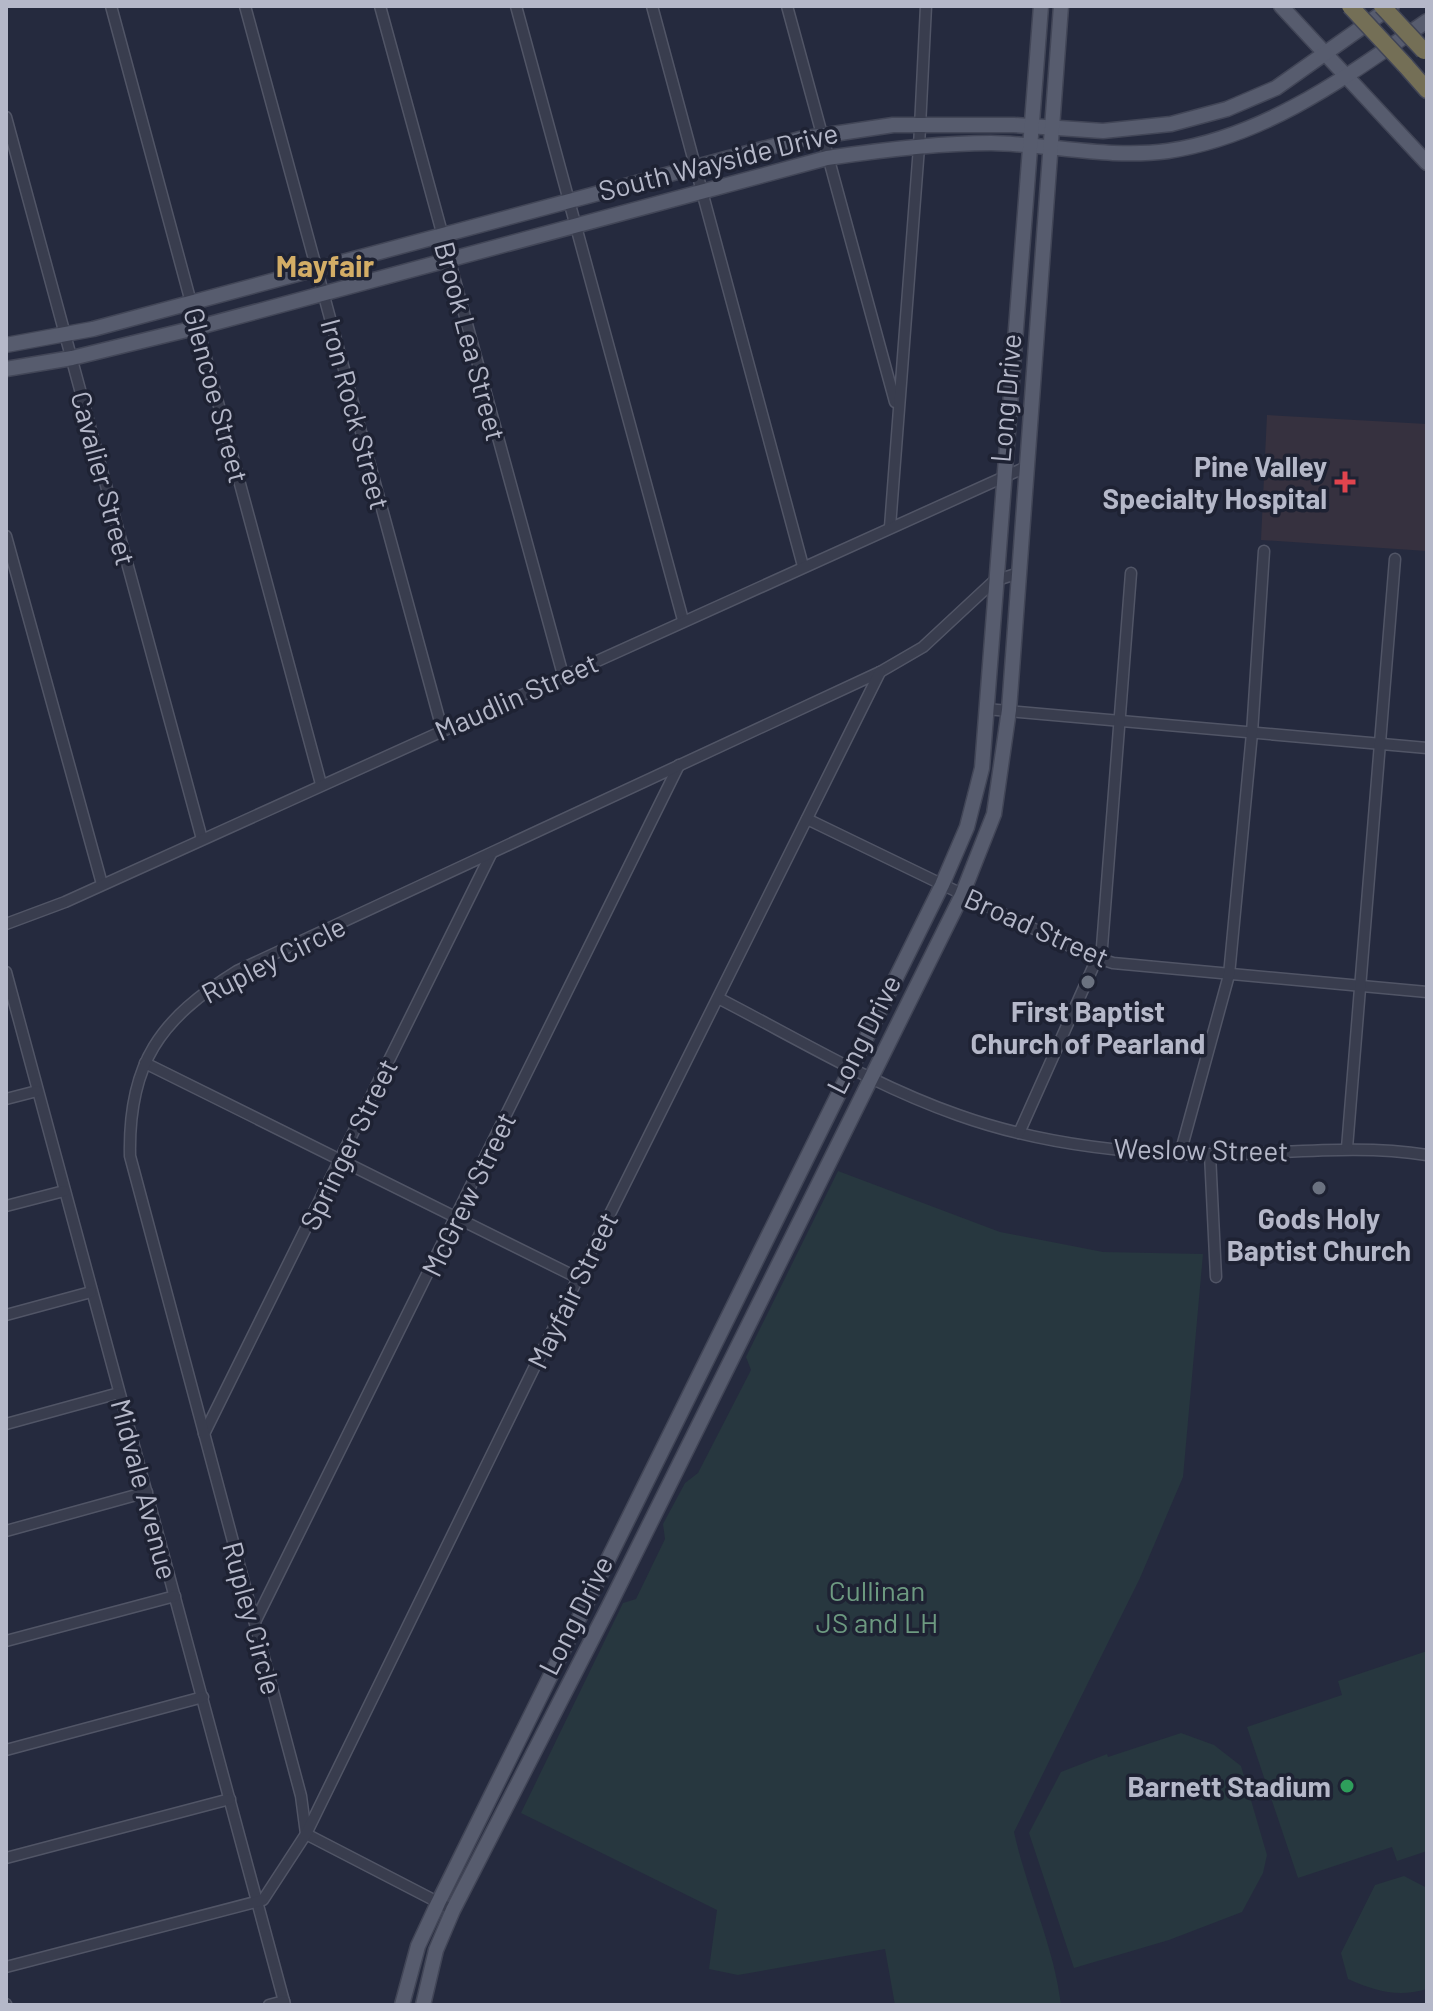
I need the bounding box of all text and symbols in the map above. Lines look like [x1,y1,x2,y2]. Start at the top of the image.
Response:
street label: South Wayside Drive [595,115,841,207]
street label: Brook Lea Street [428,238,514,444]
district label: Mayfair [276,247,375,283]
street label: Glencoe Street [177,304,257,486]
street label: Iron Rock Street [314,315,398,513]
street label: Long Drive [982,332,1028,464]
street label: Cavalier Street [64,387,144,569]
place label: Pine Valley Specialty Hospital [1103,449,1327,515]
marker: Pine Valley Specialty Hospital [1334,471,1356,493]
street label: Maudlin Street [429,645,603,747]
street label: Broad Street [960,880,1114,974]
street label: Rupley Circle [195,908,351,1010]
street label: Long Drive [819,969,907,1099]
marker: First Baptist Church of Pearland [1079,973,1097,991]
place label: First Baptist Church of Pearland [971,994,1205,1060]
street label: Springer Street [292,1053,404,1235]
street label: McGrew Street [414,1106,522,1282]
street label: Weslow Street [1113,1130,1289,1168]
marker: Gods Holy Baptist Church [1310,1179,1328,1197]
place label: Gods Holy Baptist Church [1227,1201,1411,1267]
street label: Mayfair Street [519,1206,625,1374]
street label: Midvale Avenue [105,1395,185,1583]
street label: Rupley Circle [216,1538,290,1698]
street label: Long Drive [531,1550,619,1680]
park label: Cullinan JS and LH [816,1573,938,1639]
place label: Barnett Stadium [1127,1769,1331,1803]
marker: Barnett Stadium [1338,1777,1356,1795]

